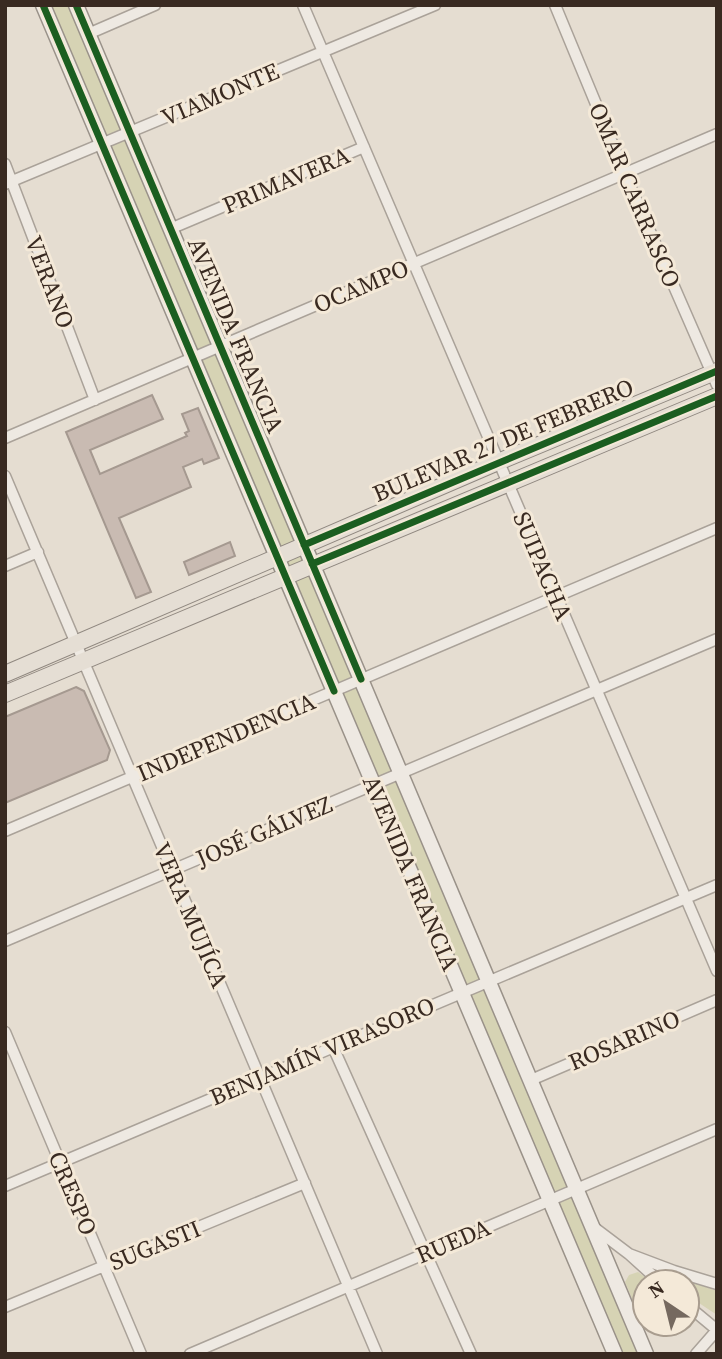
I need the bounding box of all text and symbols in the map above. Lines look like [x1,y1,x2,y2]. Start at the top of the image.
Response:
street label: VIAMONTE [156,54,284,134]
street label: OMAR CARRASCO [581,98,689,292]
street label: PRIMAVERA [217,138,355,222]
street label: VERANO [17,231,83,333]
street label: AVENIDA FRANCIA [180,232,292,438]
street label: OCAMPO [308,251,414,321]
street label: BULEVAR 27 DE FEBRERO [368,370,638,510]
street label: SUIPACHA [505,507,581,625]
street label: INDEPENDENCIA [132,685,320,789]
street label: AVENIDA FRANCIA [355,770,467,976]
street label: JOSÉ GÁLVEZ [190,787,337,875]
street label: VERA MUJÍCA [145,837,237,993]
street label: BENJAMÍN VIRASORO [205,989,439,1113]
street label: ROSARINO [563,1002,685,1078]
street label: CRESPO [41,1146,105,1240]
street label: RUEDA [411,1211,495,1271]
street label: SUGASTI [104,1212,206,1278]
north arrow [631,1268,701,1338]
text: N [643,1274,670,1304]

